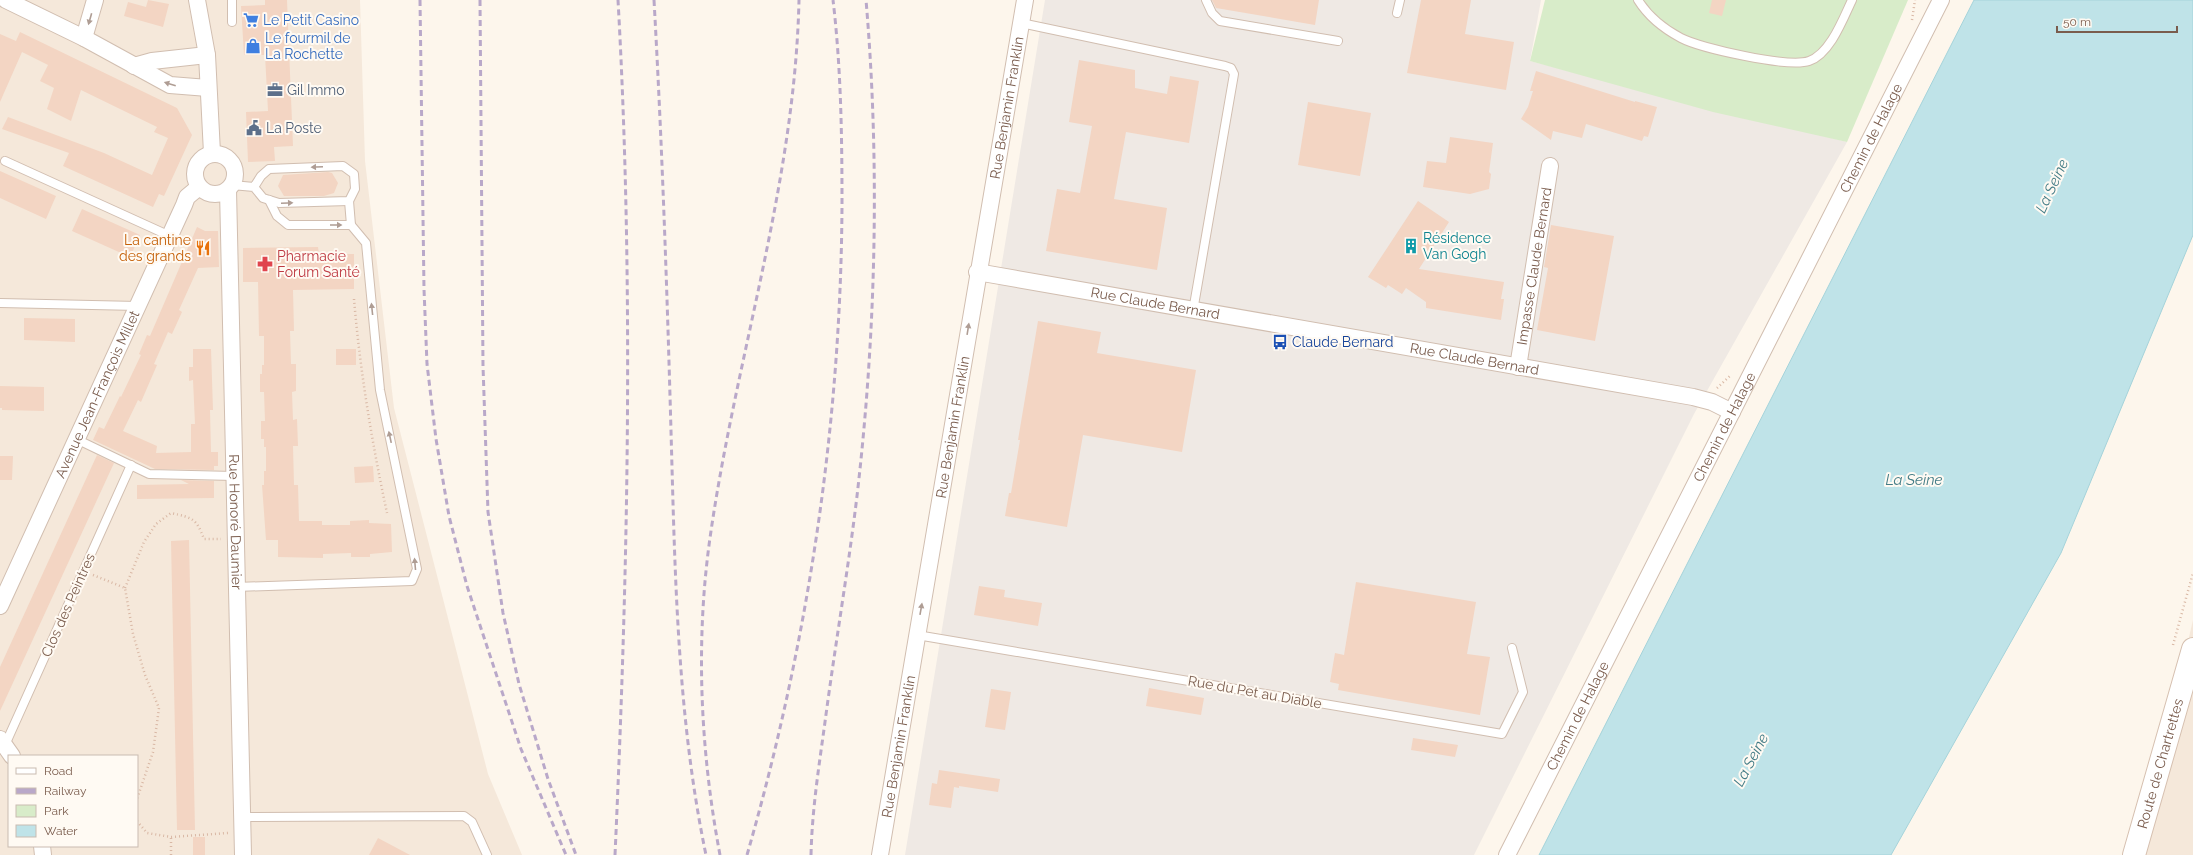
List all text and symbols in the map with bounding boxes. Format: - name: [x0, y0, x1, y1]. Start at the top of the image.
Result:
- scale bar: [2057, 8, 2177, 34]
- supermarket icon: Le Petit Casino: [242, 11, 260, 29]
- place label: Le Petit Casino: [263, 12, 359, 28]
- one-way arrow: [87, 13, 93, 25]
- text: 50 m: [2063, 15, 2091, 29]
- place label: Le fourmil de La Rochette: [265, 30, 351, 62]
- street label: Rue Benjamin Franklin: [987, 35, 1027, 180]
- shop icon: Le fourmil de La Rochette: [244, 37, 262, 55]
- one-way arrow: [163, 81, 175, 87]
- office icon: Gil Immo: [266, 81, 284, 99]
- street label: Chemin de Halage: [1837, 81, 1905, 195]
- place label: Gil Immo: [287, 82, 345, 98]
- public building icon: La Poste: [245, 119, 263, 137]
- place label: La Poste: [266, 120, 322, 136]
- water label: La Seine: [2032, 156, 2072, 216]
- one-way arrow: [310, 164, 323, 170]
- street label: Impasse Claude Bernard: [1514, 186, 1554, 346]
- one-way arrow: [281, 199, 293, 206]
- one-way arrow: [330, 222, 343, 228]
- place label: Résidence Van Gogh: [1423, 230, 1491, 262]
- place label: La cantine des grands: [119, 232, 191, 264]
- building icon: Résidence Van Gogh: [1402, 237, 1420, 255]
- restaurant icon: La cantine des grands: [194, 239, 212, 257]
- place label: Pharmacie Forum Santé: [277, 248, 360, 280]
- pharmacy icon: Pharmacie Forum Santé: [256, 255, 274, 273]
- street label: Rue Claude Bernard: [1090, 284, 1221, 322]
- one-way arrow: [369, 302, 375, 315]
- street label: Avenue Jean-François Millet: [52, 308, 143, 481]
- one-way arrow: [965, 323, 971, 335]
- bus stop icon: Claude Bernard: [1271, 333, 1289, 351]
- place label: Claude Bernard: [1292, 334, 1394, 350]
- street label: Rue Claude Bernard: [1409, 340, 1540, 378]
- street label: Rue Benjamin Franklin: [933, 355, 973, 500]
- street label: Chemin de Halage: [1690, 370, 1759, 484]
- one-way arrow: [387, 431, 393, 443]
- street label: Rue Honoré Daumier: [226, 454, 245, 590]
- water label: La Seine: [1885, 471, 1943, 489]
- street label: Clos des Peintres: [38, 551, 98, 659]
- one-way arrow: [412, 558, 419, 571]
- one-way arrow: [919, 603, 925, 616]
- street label: Chemin de Halage: [1543, 659, 1612, 773]
- street label: Rue du Pet au Diable: [1187, 672, 1323, 712]
- street label: Rue Benjamin Franklin: [878, 674, 918, 819]
- street label: Route de Chartrettes: [2134, 697, 2186, 831]
- water label: La Seine: [1730, 731, 1772, 789]
- legend: [8, 755, 138, 847]
- text: Road: [44, 764, 73, 778]
- text: Railway: [44, 784, 87, 798]
- text: Park: [44, 804, 69, 818]
- text: Water: [44, 824, 78, 838]

